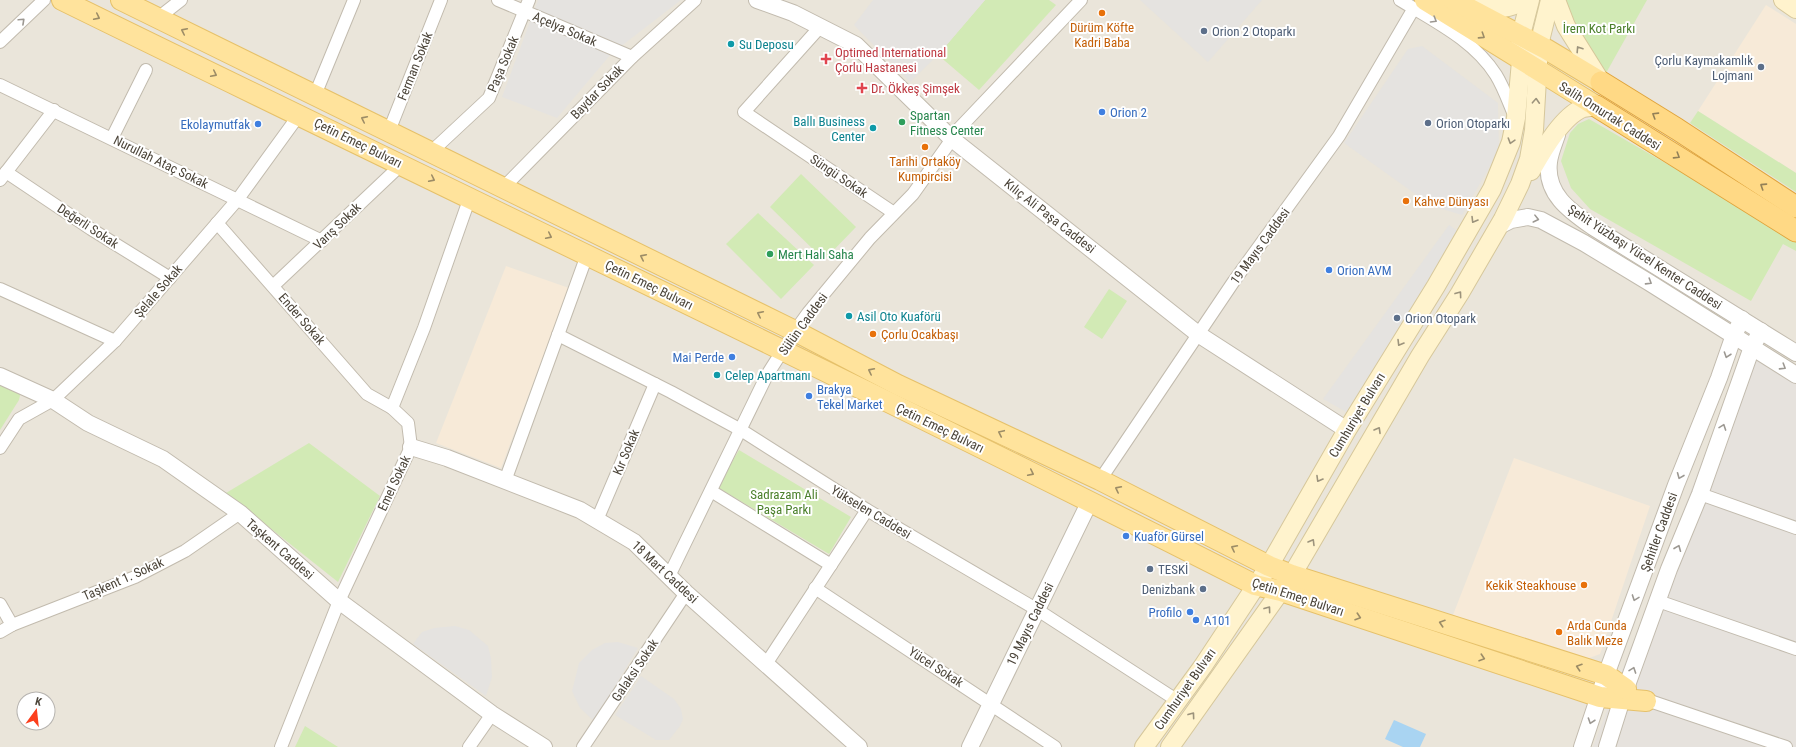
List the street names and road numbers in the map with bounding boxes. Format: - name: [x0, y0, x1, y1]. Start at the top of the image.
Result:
- street label: Açelya Sokak: [531, 9, 600, 49]
- street label: Ferman Sokak: [394, 29, 436, 103]
- street label: Paşa Sokak: [484, 33, 522, 94]
- street label: Baydar Sokak: [567, 62, 627, 122]
- street label: Salih Omurtak Caddesi: [1557, 79, 1664, 153]
- street label: Çetin Emeç Bulvarı: [312, 115, 404, 171]
- street label: Nurullah Ataç Sokak: [111, 133, 211, 192]
- street label: Süngü Sokak: [807, 151, 871, 201]
- street label: Kılıç Ali Paşa Caddesi: [1001, 176, 1099, 256]
- street label: Varış Sokak: [310, 200, 364, 252]
- street label: Değerli Sokak: [54, 201, 122, 251]
- street label: Şehit Yüzbaşı Yücel Kenter Caddesi: [1565, 201, 1725, 313]
- street label: 19 Mayıs Caddesi: [1227, 205, 1293, 287]
- street label: Çetin Emeç Bulvarı: [603, 257, 695, 313]
- street label: Şelale Sokak: [131, 261, 185, 321]
- street label: Ender Sokak: [276, 290, 329, 348]
- street label: Sülün Caddesi: [775, 290, 831, 358]
- street label: Cumhuriyet Bulvarı: [1326, 370, 1388, 460]
- street label: Çetin Emeç Bulvarı: [894, 400, 986, 456]
- street label: Kır Sokak: [610, 427, 642, 477]
- street label: Emel Sokak: [375, 453, 413, 513]
- street label: Yükselen Caddesi: [828, 482, 914, 542]
- street label: Şehitler Caddesi: [1638, 490, 1680, 574]
- street label: Taşkent Caddesi: [243, 516, 317, 582]
- street label: 18 Mart Caddesi: [629, 538, 701, 606]
- street label: Taşkent 1. Sokak: [80, 554, 166, 604]
- street label: Çetin Emeç Bulvarı: [1250, 575, 1346, 619]
- street label: 19 Mayıs Caddesi: [1003, 580, 1057, 668]
- street label: Galaksi Sokak: [609, 636, 661, 704]
- street label: Yücel Sokak: [906, 644, 966, 690]
- street label: Cumhuriyet Bulvarı: [1151, 645, 1219, 733]

